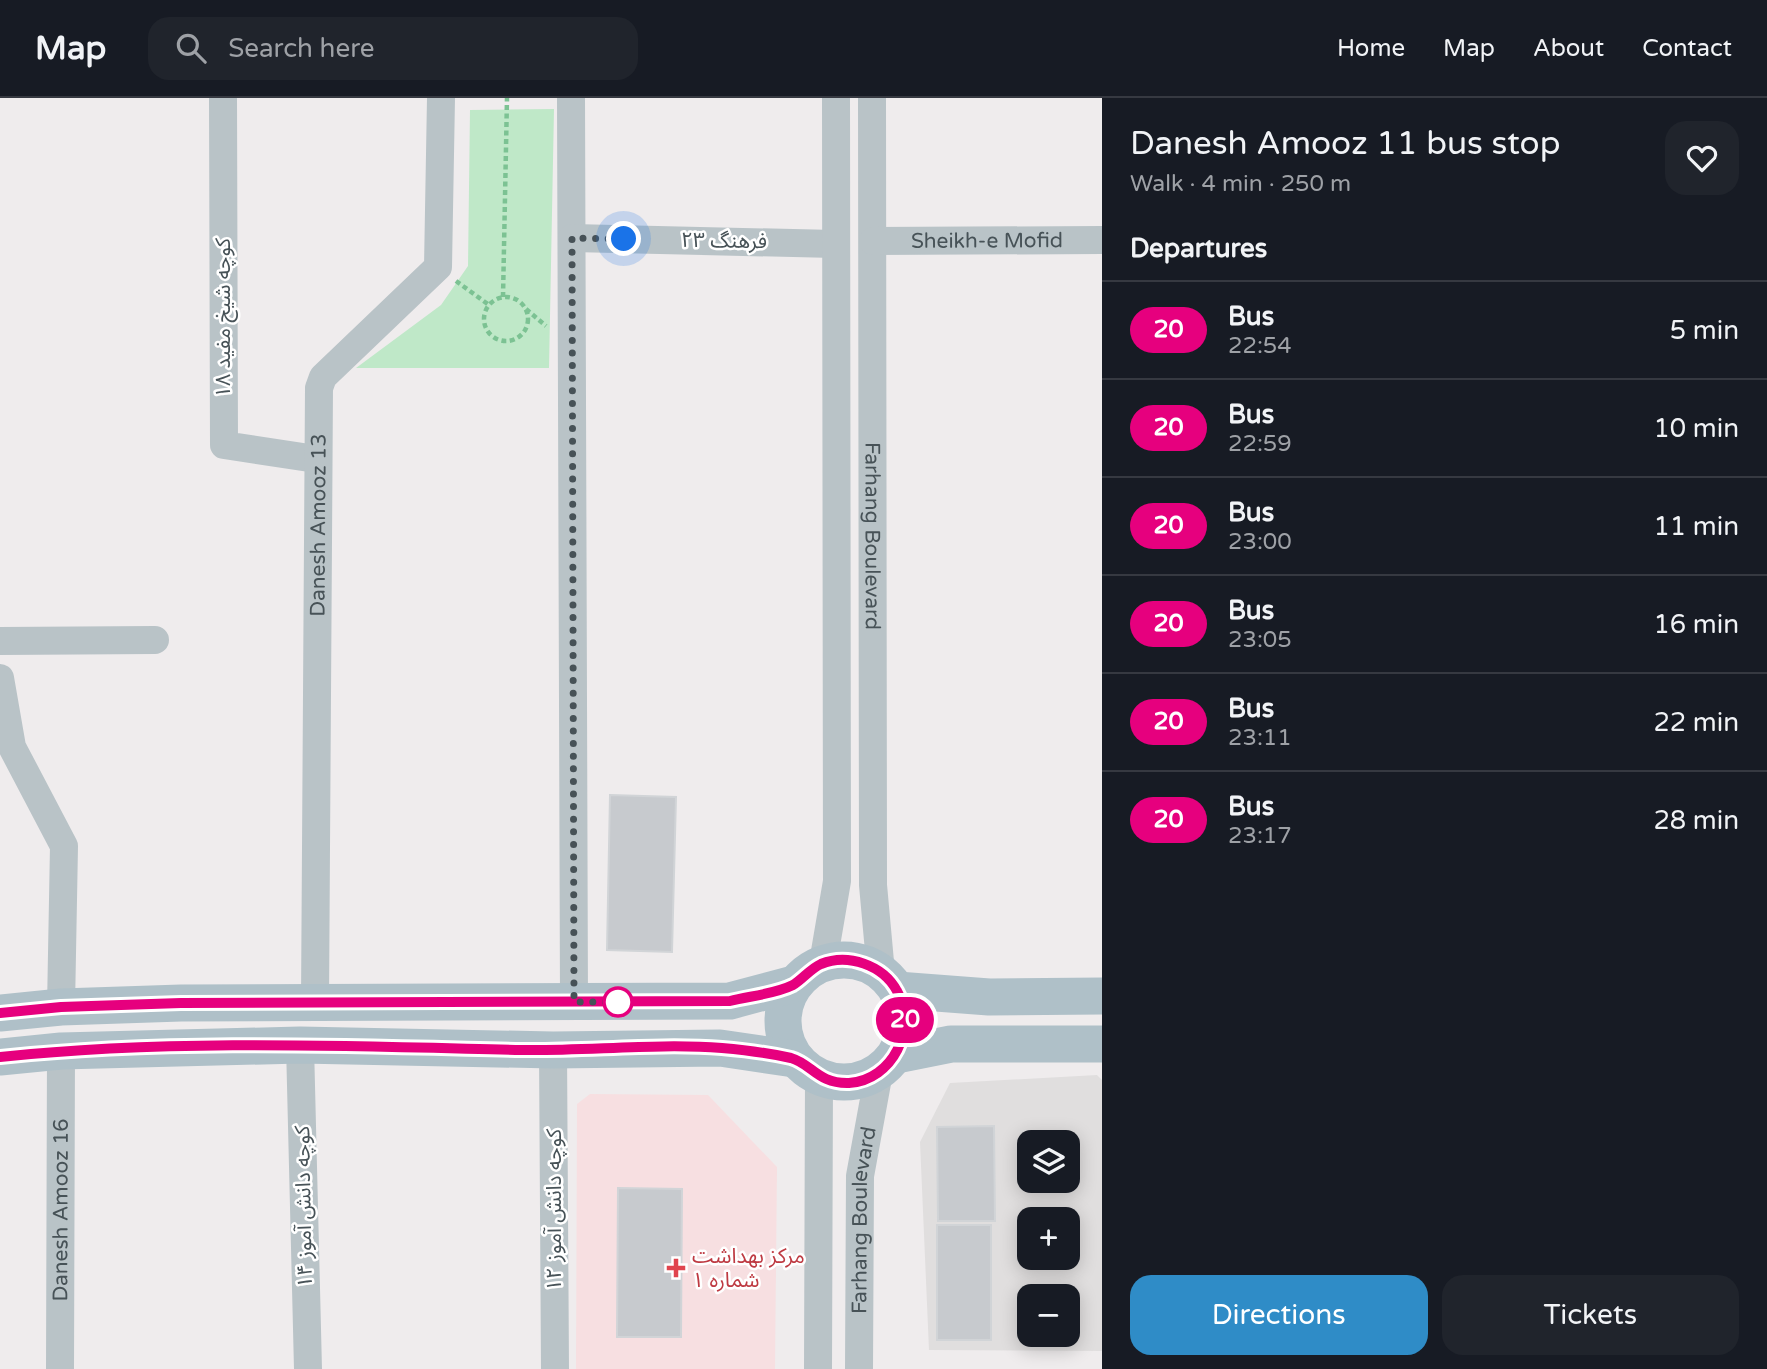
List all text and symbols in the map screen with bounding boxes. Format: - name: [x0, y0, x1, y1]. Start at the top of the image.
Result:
- search box: [148, 17, 638, 80]
- text: Map: [35, 29, 106, 68]
- icon: search: [172, 29, 210, 67]
- text: Search here: [228, 33, 374, 64]
- text: Home: [1337, 34, 1405, 63]
- text: Map: [1443, 34, 1495, 63]
- text: About: [1533, 34, 1604, 63]
- text: Contact: [1642, 34, 1732, 63]
- button: heart: [1665, 121, 1739, 195]
- text: Danesh Amooz 11 bus stop: [1130, 124, 1561, 163]
- text: Walk · 4 min · 250 m: [1130, 170, 1351, 198]
- your location: [606, 221, 641, 256]
- street label: فرهنگ ۲۳: [681, 228, 767, 254]
- street label: Sheikh-e Mofid: [911, 228, 1063, 253]
- text: Departures: [1130, 233, 1267, 264]
- street label: کوچه شیخ مفید ۱۸: [211, 238, 238, 398]
- text: Bus: [1228, 301, 1274, 332]
- text: 20: [1153, 315, 1184, 344]
- text: 5 min: [1670, 315, 1739, 346]
- text: 22:54: [1228, 332, 1292, 360]
- text: Bus: [1228, 399, 1274, 430]
- text: 20: [1153, 413, 1184, 442]
- text: 10 min: [1653, 413, 1739, 444]
- text: 22:59: [1228, 430, 1292, 458]
- street label: Danesh Amooz 13: [305, 433, 331, 617]
- street label: Farhang Boulevard: [860, 442, 885, 630]
- text: Bus: [1228, 497, 1274, 528]
- text: 20: [1153, 511, 1184, 540]
- text: 11 min: [1653, 511, 1739, 542]
- text: 23:00: [1228, 528, 1292, 556]
- text: Bus: [1228, 595, 1274, 626]
- text: 20: [1153, 609, 1184, 638]
- text: 16 min: [1653, 609, 1739, 640]
- text: 23:05: [1228, 626, 1292, 654]
- text: Bus: [1228, 693, 1274, 724]
- text: 20: [1153, 707, 1184, 736]
- text: 22 min: [1653, 707, 1739, 738]
- text: 23:11: [1228, 724, 1292, 752]
- text: Bus: [1228, 791, 1274, 822]
- text: 20: [1153, 805, 1184, 834]
- text: 28 min: [1653, 805, 1739, 836]
- text: 23:17: [1228, 822, 1292, 850]
- unlabelled marker: [603, 987, 633, 1017]
- line badge: 20: [874, 997, 936, 1043]
- text: 20: [890, 1005, 920, 1034]
- street label: Danesh Amooz 16: [48, 1118, 73, 1302]
- street label: کوچه دانش آموز ۱۴: [290, 1125, 318, 1288]
- street label: Farhang Boulevard: [847, 1125, 881, 1314]
- street label: کوچه دانش آموز ۱۲: [542, 1128, 567, 1291]
- map controls: [1017, 1130, 1080, 1347]
- button: layers: [1017, 1130, 1080, 1193]
- button: +: [1017, 1207, 1080, 1270]
- place label: مرکز بهداشت شماره ۱: [692, 1244, 805, 1293]
- marker: مرکز بهداشت شماره ۱: [666, 1258, 686, 1278]
- button: Directions: [1130, 1275, 1428, 1355]
- button: Tickets: [1442, 1275, 1739, 1355]
- button: −: [1017, 1284, 1080, 1347]

